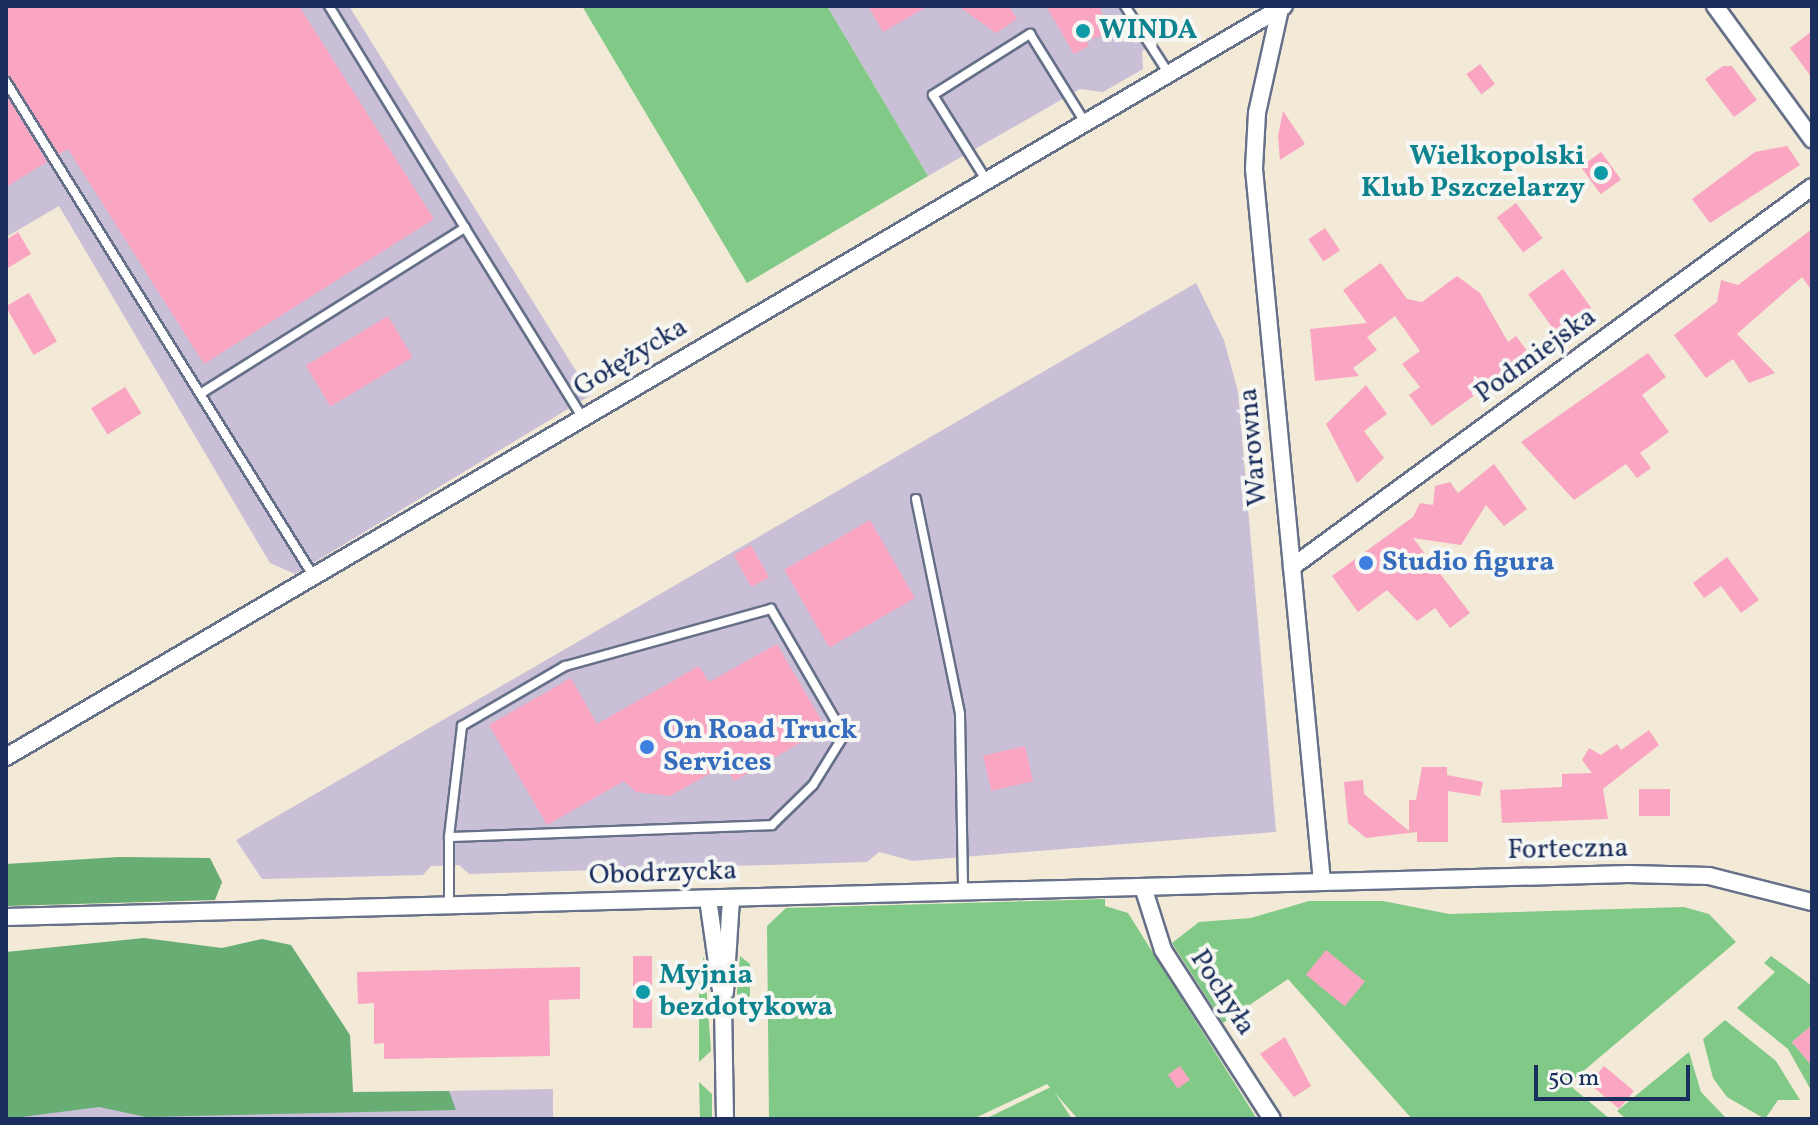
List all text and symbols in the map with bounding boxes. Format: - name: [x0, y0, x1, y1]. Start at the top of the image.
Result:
- place label: WINDA: [1099, 14, 1197, 48]
- marker: WINDA: [1074, 22, 1092, 40]
- place label: Wielkopolski Klub Pszczelarzy: [1361, 140, 1585, 206]
- marker: Wielkopolski Klub Pszczelarzy: [1592, 164, 1610, 182]
- street label: Podmiejska: [1469, 301, 1603, 411]
- street label: Gołężycka: [568, 311, 694, 405]
- street label: Warowna: [1232, 386, 1276, 508]
- place label: Studio figura: [1382, 546, 1554, 580]
- marker: Studio figura: [1357, 554, 1375, 572]
- place label: On Road Truck Services: [663, 714, 858, 780]
- marker: On Road Truck Services: [638, 738, 656, 756]
- street label: Forteczna: [1507, 832, 1629, 868]
- street label: Obodrzycka: [588, 855, 738, 893]
- street label: Pochyła: [1182, 944, 1262, 1042]
- place label: Myjnia bezdotykowa: [659, 959, 833, 1025]
- marker: Myjnia bezdotykowa: [634, 983, 652, 1001]
- scale bar: [1538, 1049, 1694, 1099]
- text: 50 m: [1548, 1062, 1600, 1096]

